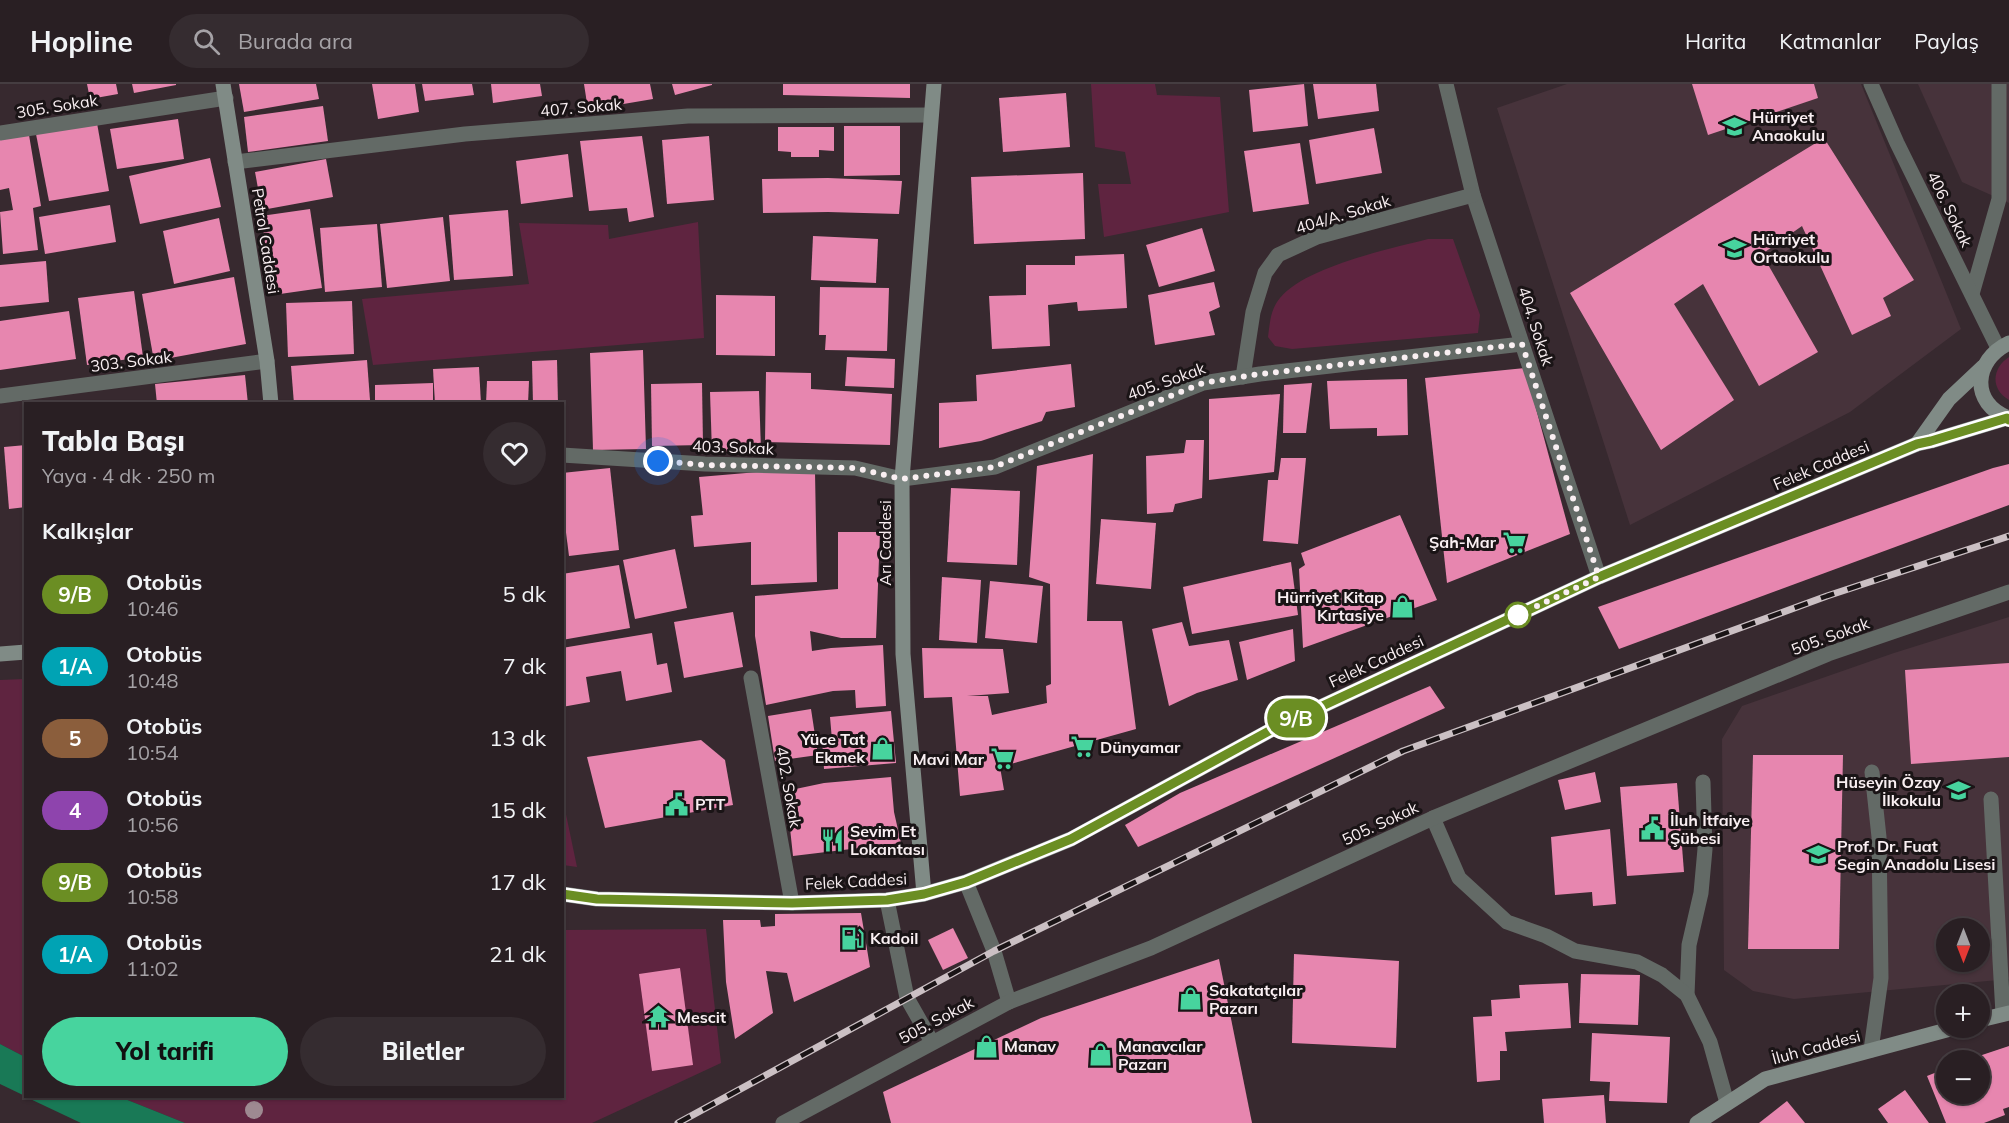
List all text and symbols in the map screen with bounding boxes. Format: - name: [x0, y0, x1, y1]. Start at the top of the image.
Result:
- search box: [169, 14, 589, 68]
- text: Hopline: [30, 24, 133, 59]
- icon: search: [190, 25, 223, 58]
- text: Burada ara: [238, 27, 353, 55]
- text: Harita: [1685, 28, 1746, 54]
- text: Katmanlar: [1779, 28, 1881, 54]
- text: Paylaş: [1914, 28, 1979, 54]
- street label: 305. Sokak: [15, 90, 100, 122]
- street label: 407. Sokak: [539, 93, 623, 121]
- place label: Hürriyet Anaokulu: [1752, 107, 1825, 145]
- school or university icon: Hürriyet Anaokulu: [1721, 113, 1747, 139]
- street label: 406. Sokak: [1923, 168, 1977, 251]
- street label: Petrol Caddesi: [248, 187, 284, 295]
- street label: 404/A. Sokak: [1293, 190, 1394, 238]
- place label: Hürriyet Ortaokulu: [1753, 229, 1830, 267]
- school or university icon: Hürriyet Ortaokulu: [1722, 235, 1748, 261]
- street label: 404. Sokak: [1514, 284, 1558, 369]
- street label: 303. Sokak: [89, 346, 174, 376]
- street label: 405. Sokak: [1124, 357, 1209, 404]
- button: heart: [483, 422, 546, 485]
- text: Tabla Başı: [42, 423, 185, 458]
- street label: 403. Sokak: [692, 436, 775, 458]
- street label: Felek Caddesi: [1770, 436, 1872, 494]
- your location: [643, 446, 673, 476]
- text: Yaya · 4 dk · 250 m: [42, 463, 215, 488]
- street label: Arı Caddesi: [875, 500, 895, 586]
- text: Kalkışlar: [42, 517, 133, 545]
- supermarket icon: Şah-Mar: [1501, 529, 1527, 555]
- place label: Şah-Mar: [1429, 532, 1497, 552]
- text: Otobüs: [126, 568, 202, 596]
- text: 5 dk: [503, 580, 546, 608]
- text: 9/B: [58, 581, 92, 607]
- place label: Hürriyet Kitap Kırtasiye: [1277, 587, 1384, 625]
- shop icon: Hürriyet Kitap Kırtasiye: [1389, 593, 1415, 619]
- text: 10:46: [126, 596, 179, 621]
- unlabelled marker: [1505, 602, 1531, 628]
- street label: 505. Sokak: [1788, 612, 1873, 659]
- street label: Felek Caddesi: [1325, 630, 1427, 692]
- text: Otobüs: [126, 640, 202, 668]
- text: 7 dk: [503, 652, 546, 680]
- text: 1/A: [58, 653, 92, 679]
- text: 10:48: [126, 668, 179, 693]
- line badge: 9/B: [1262, 698, 1330, 738]
- text: 9/B: [1279, 705, 1313, 731]
- text: Otobüs: [126, 712, 202, 740]
- text: 13 dk: [489, 724, 546, 752]
- text: 5: [69, 725, 81, 751]
- place label: Yüce Tat Ekmek: [800, 729, 866, 767]
- supermarket icon: Dünyamar: [1069, 734, 1095, 760]
- shop icon: Yüce Tat Ekmek: [870, 735, 896, 761]
- place label: Dünyamar: [1100, 737, 1181, 757]
- text: 10:54: [126, 740, 179, 765]
- street label: 402. Sokak: [772, 745, 806, 830]
- supermarket icon: Mavi Mar: [989, 746, 1015, 772]
- place label: Mavi Mar: [913, 749, 985, 769]
- place label: Hüseyin Özay İlkokulu: [1836, 772, 1941, 810]
- school or university icon: Hüseyin Özay İlkokulu: [1946, 778, 1972, 804]
- text: Otobüs: [126, 784, 202, 812]
- public building icon: PTT: [664, 791, 690, 817]
- place label: PTT: [695, 794, 725, 814]
- text: 15 dk: [489, 796, 546, 824]
- street label: 505. Sokak: [1339, 796, 1422, 849]
- text: 4: [69, 797, 81, 823]
- place label: İluh İtfaiye Şübesi: [1670, 810, 1750, 848]
- text: 10:56: [126, 812, 179, 837]
- public building icon: İluh İtfaiye Şübesi: [1639, 816, 1665, 842]
- place label: Sevim Et Lokantası: [850, 821, 925, 859]
- restaurant icon: Sevim Et Lokantası: [819, 827, 845, 853]
- place label: Prof. Dr. Fuat Segin Anadolu Lisesi: [1837, 836, 1995, 874]
- school or university icon: Prof. Dr. Fuat Segin Anadolu Lisesi: [1806, 842, 1832, 868]
- text: Otobüs: [126, 856, 202, 884]
- text: 17 dk: [489, 868, 546, 896]
- street label: Felek Caddesi: [804, 868, 908, 894]
- text: 9/B: [58, 869, 92, 895]
- text: 10:58: [126, 884, 179, 909]
- north arrow: [1936, 918, 1990, 972]
- map controls: [1936, 918, 1990, 1104]
- fuel station icon: Kadoil: [839, 925, 865, 951]
- text: Otobüs: [126, 928, 202, 956]
- place label: Kadoil: [870, 928, 918, 948]
- text: 21 dk: [489, 940, 546, 968]
- text: 1/A: [58, 941, 92, 967]
- text: 11:02: [126, 956, 179, 981]
- place label: Sakatatçılar Pazarı: [1209, 980, 1303, 1018]
- button: +: [1936, 984, 1990, 1038]
- shop icon: Sakatatçılar Pazarı: [1178, 986, 1204, 1012]
- street label: 505. Sokak: [895, 992, 977, 1048]
- temple icon: Mescit: [646, 1004, 672, 1030]
- place label: Mescit: [677, 1007, 726, 1027]
- button: Yol tarifi: [42, 1017, 288, 1086]
- button: Biletler: [300, 1017, 546, 1086]
- street label: İluh Caddesi: [1770, 1026, 1862, 1068]
- shop icon: Manav: [973, 1033, 999, 1059]
- place label: Manav: [1004, 1036, 1056, 1056]
- place label: Manavcılar Pazarı: [1118, 1036, 1203, 1074]
- shop icon: Manavcılar Pazarı: [1087, 1042, 1113, 1068]
- button: −: [1936, 1050, 1990, 1104]

